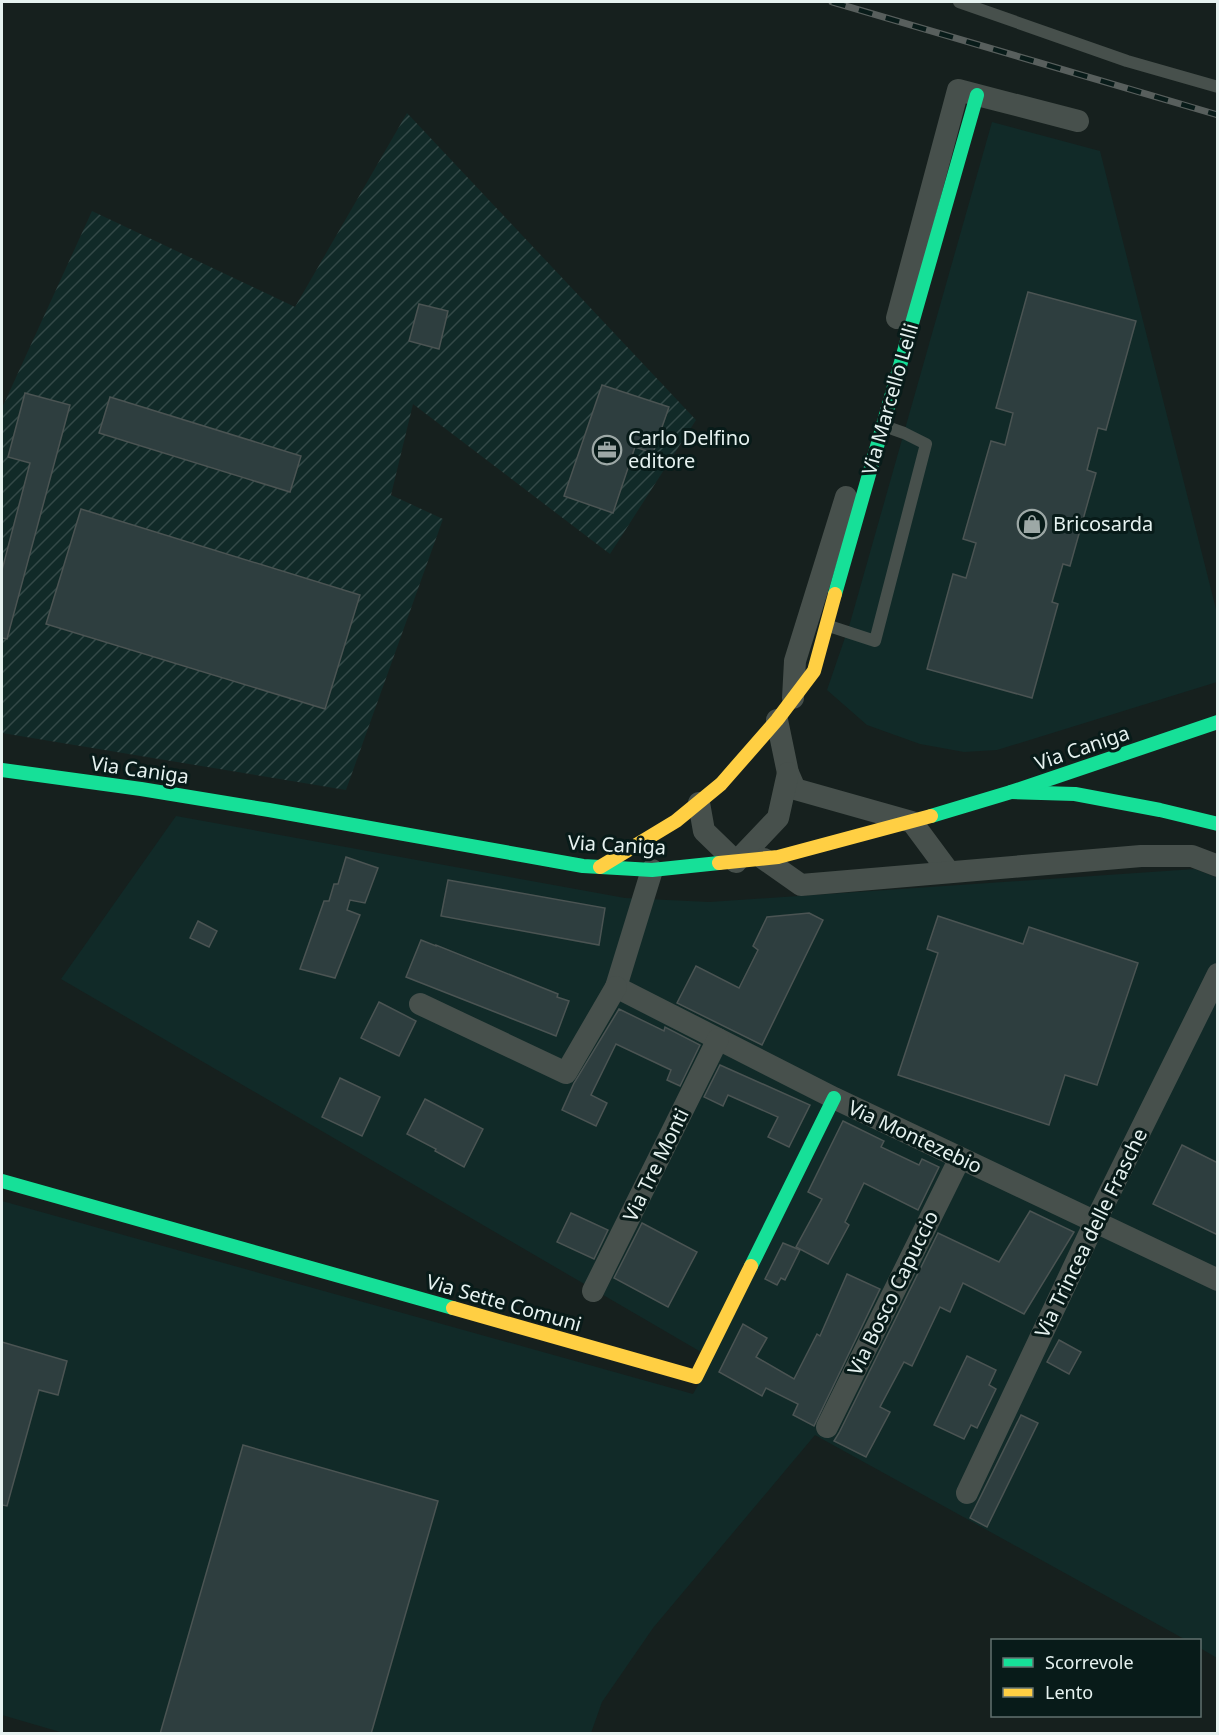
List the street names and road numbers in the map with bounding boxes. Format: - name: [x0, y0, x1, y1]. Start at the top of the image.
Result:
- street label: Via Marcello Lelli: [855, 320, 924, 478]
- street label: Via Caniga: [1031, 719, 1133, 776]
- street label: Via Caniga: [89, 749, 191, 790]
- street label: Via Caniga: [567, 828, 667, 861]
- street label: Via Montezebio: [844, 1094, 987, 1179]
- street label: Via Tre Monti: [616, 1104, 695, 1226]
- street label: Via Trincea delle Frasche: [1028, 1124, 1153, 1342]
- street label: Via Bosco Capuccio: [841, 1206, 944, 1380]
- street label: Via Sette Comuni: [423, 1267, 585, 1338]

